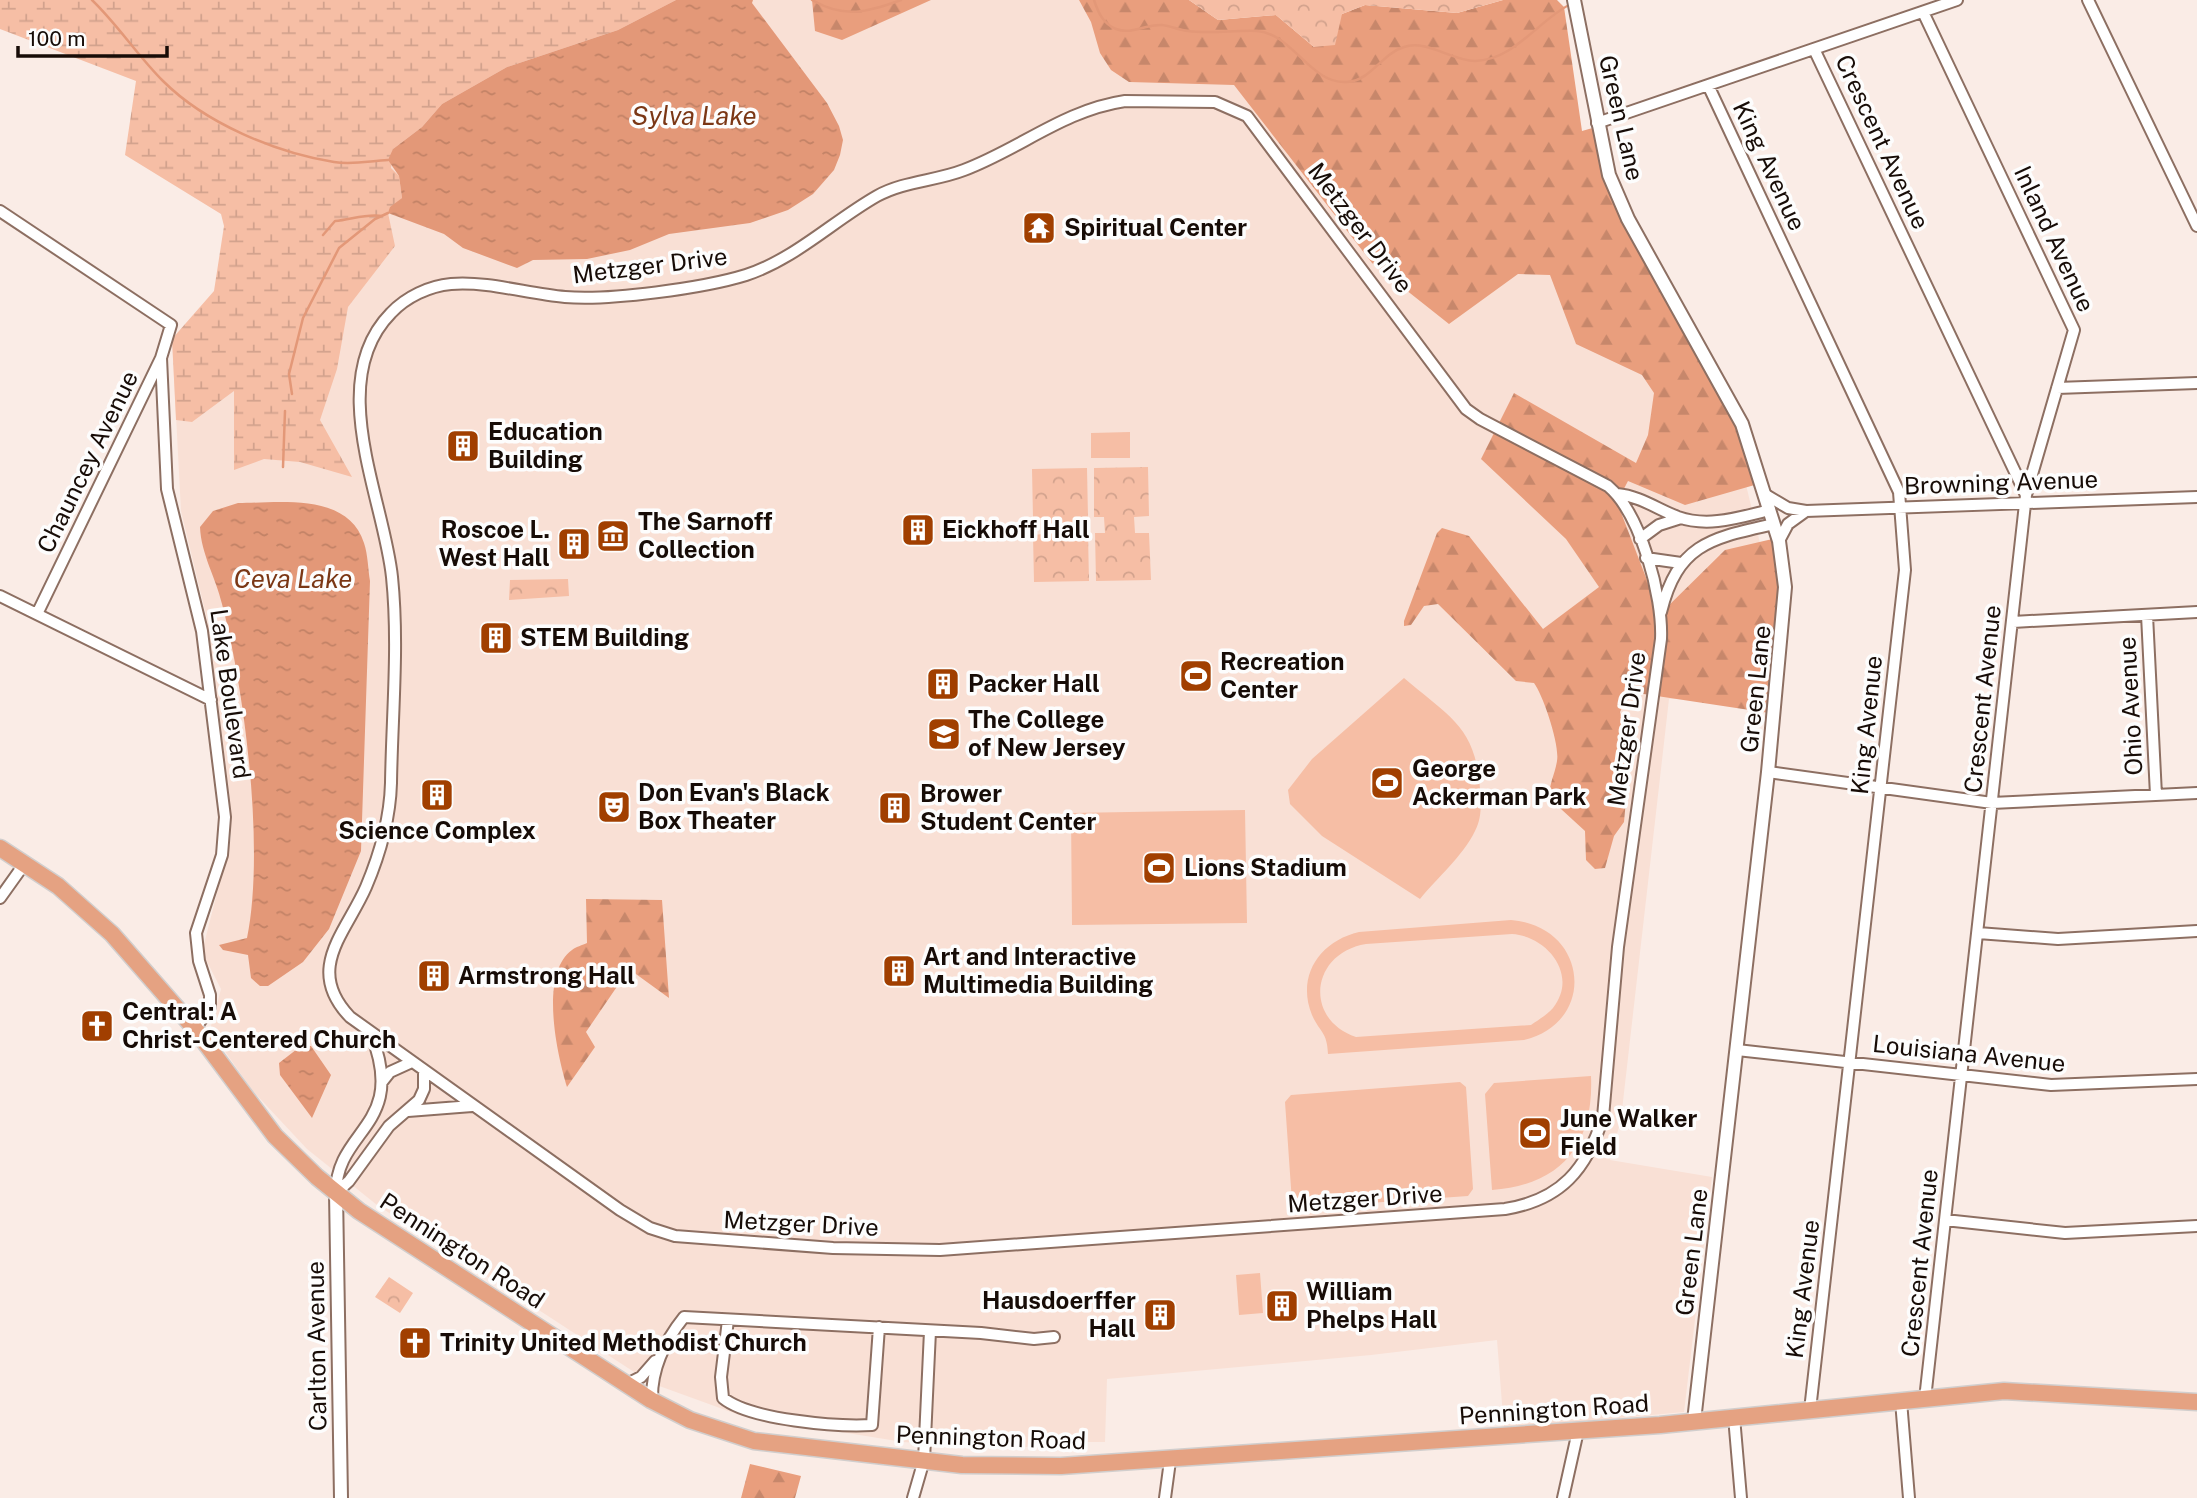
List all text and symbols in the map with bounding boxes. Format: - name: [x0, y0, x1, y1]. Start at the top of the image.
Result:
- scale bar: [18, 14, 166, 58]
- text: 100 m: [28, 26, 85, 51]
- street label: Crescent Avenue: [1830, 50, 1936, 233]
- street label: Green Lane: [1594, 52, 1650, 183]
- street label: King Avenue: [1728, 96, 1812, 235]
- water label: Sylva Lake: [631, 100, 757, 131]
- street label: Metzger Drive: [1303, 157, 1419, 298]
- street label: Inland Avenue: [2009, 161, 2101, 316]
- temple icon: Spiritual Center: [1020, 209, 1058, 247]
- place label: Spiritual Center: [1064, 213, 1247, 241]
- street label: Metzger Drive: [571, 242, 729, 288]
- street label: Chauncey Avenue: [31, 366, 143, 557]
- place label: Education Building: [488, 417, 603, 473]
- building icon: Education Building: [444, 427, 482, 465]
- street label: Browning Avenue: [1903, 465, 2099, 499]
- place label: The Sarnoff Collection: [638, 507, 773, 563]
- building icon: Eickhoff Hall: [899, 511, 937, 549]
- place label: Roscoe L. West Hall: [439, 515, 550, 571]
- place label: Eickhoff Hall: [942, 515, 1090, 543]
- museum icon: The Sarnoff Collection: [594, 517, 632, 555]
- building icon: Roscoe L. West Hall: [555, 525, 593, 563]
- water label: Ceva Lake: [233, 563, 353, 594]
- street label: Crescent Avenue: [1958, 604, 2006, 794]
- street label: Lake Boulevard: [205, 607, 257, 781]
- building icon: STEM Building: [477, 619, 515, 657]
- place label: STEM Building: [520, 623, 689, 651]
- street label: Green Lane: [1734, 624, 1776, 754]
- street label: Ohio Avenue: [2112, 636, 2148, 776]
- place label: Recreation Center: [1220, 647, 1344, 703]
- street label: Metzger Drive: [1601, 650, 1651, 808]
- street label: King Avenue: [1845, 654, 1887, 796]
- sports icon: Recreation Center: [1177, 657, 1215, 695]
- building icon: Packer Hall: [924, 665, 962, 703]
- place label: Packer Hall: [968, 669, 1100, 697]
- place label: The College of New Jersey: [968, 705, 1126, 761]
- school or university icon: The College of New Jersey: [925, 715, 963, 753]
- place label: George Ackerman Park: [1412, 754, 1587, 810]
- sports icon: George Ackerman Park: [1368, 764, 1406, 802]
- building icon: Science Complex: [418, 776, 456, 814]
- place label: Don Evan's Black Box Theater: [638, 778, 830, 834]
- place label: Brower Student Center: [920, 779, 1096, 835]
- theatre icon: Don Evan's Black Box Theater: [595, 788, 633, 826]
- building icon: Brower Student Center: [876, 789, 914, 827]
- place label: Science Complex: [338, 816, 536, 844]
- sports icon: Lions Stadium: [1140, 849, 1178, 887]
- place label: Lions Stadium: [1184, 853, 1347, 881]
- place label: Art and Interactive Multimedia Building: [923, 942, 1153, 998]
- building icon: Art and Interactive Multimedia Building: [880, 952, 918, 990]
- building icon: Armstrong Hall: [415, 957, 453, 995]
- place label: Armstrong Hall: [458, 961, 635, 989]
- place label: Central: A Christ-Centered Church: [122, 997, 396, 1053]
- church icon: Central: A Christ-Centered Church: [78, 1007, 116, 1045]
- street label: Louisiana Avenue: [1871, 1029, 2067, 1077]
- place label: June Walker Field: [1560, 1104, 1697, 1160]
- sports icon: June Walker Field: [1516, 1114, 1554, 1152]
- street label: Crescent Avenue: [1895, 1168, 1943, 1358]
- street label: Metzger Drive: [1286, 1179, 1444, 1217]
- street label: Pennington Road: [375, 1187, 550, 1314]
- street label: Green Lane: [1669, 1187, 1713, 1317]
- street label: Metzger Drive: [723, 1205, 879, 1241]
- street label: King Avenue: [1780, 1218, 1824, 1360]
- street label: Carlton Avenue: [301, 1261, 331, 1431]
- place label: William Phelps Hall: [1306, 1277, 1437, 1333]
- place label: Hausdoerffer Hall: [982, 1286, 1136, 1342]
- building icon: William Phelps Hall: [1263, 1287, 1301, 1325]
- building icon: Hausdoerffer Hall: [1141, 1296, 1179, 1334]
- church icon: Trinity United Methodist Church: [396, 1324, 434, 1362]
- place label: Trinity United Methodist Church: [440, 1328, 807, 1356]
- street label: Pennington Road: [1458, 1388, 1650, 1430]
- street label: Pennington Road: [895, 1420, 1087, 1454]

